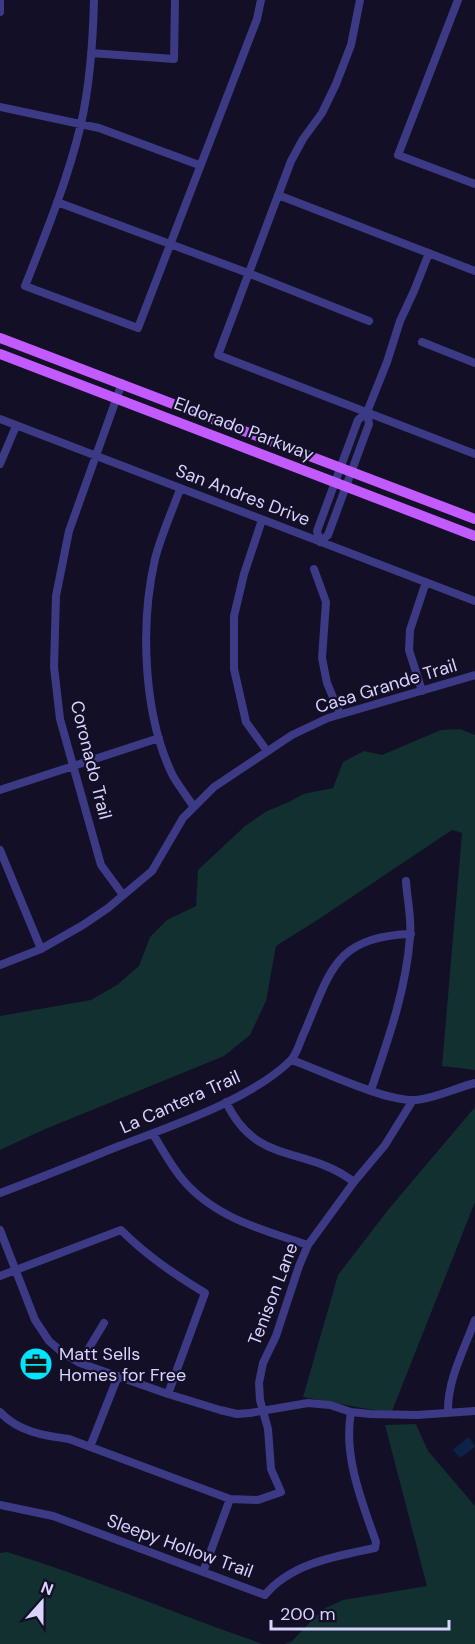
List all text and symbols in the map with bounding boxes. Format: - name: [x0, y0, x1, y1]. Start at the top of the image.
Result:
- street label: Eldorado Parkway: [171, 391, 317, 467]
- street label: San Andres Drive: [172, 458, 314, 532]
- street label: Casa Grande Trail: [312, 653, 460, 719]
- street label: Coronado Trail: [65, 698, 117, 822]
- street label: La Cantera Trail: [116, 1065, 244, 1139]
- street label: Tenison Lane: [242, 1239, 304, 1349]
- place label: Matt Sells Homes for Free: [59, 1342, 186, 1387]
- office icon: Matt Sells Homes for Free: [18, 1346, 54, 1382]
- street label: Sleepy Hollow Trail: [104, 1508, 256, 1584]
- north arrow: [12, 1572, 72, 1632]
- text: N: [38, 1577, 56, 1600]
- scale bar: [271, 1593, 450, 1631]
- text: 200 m: [280, 1602, 336, 1626]

